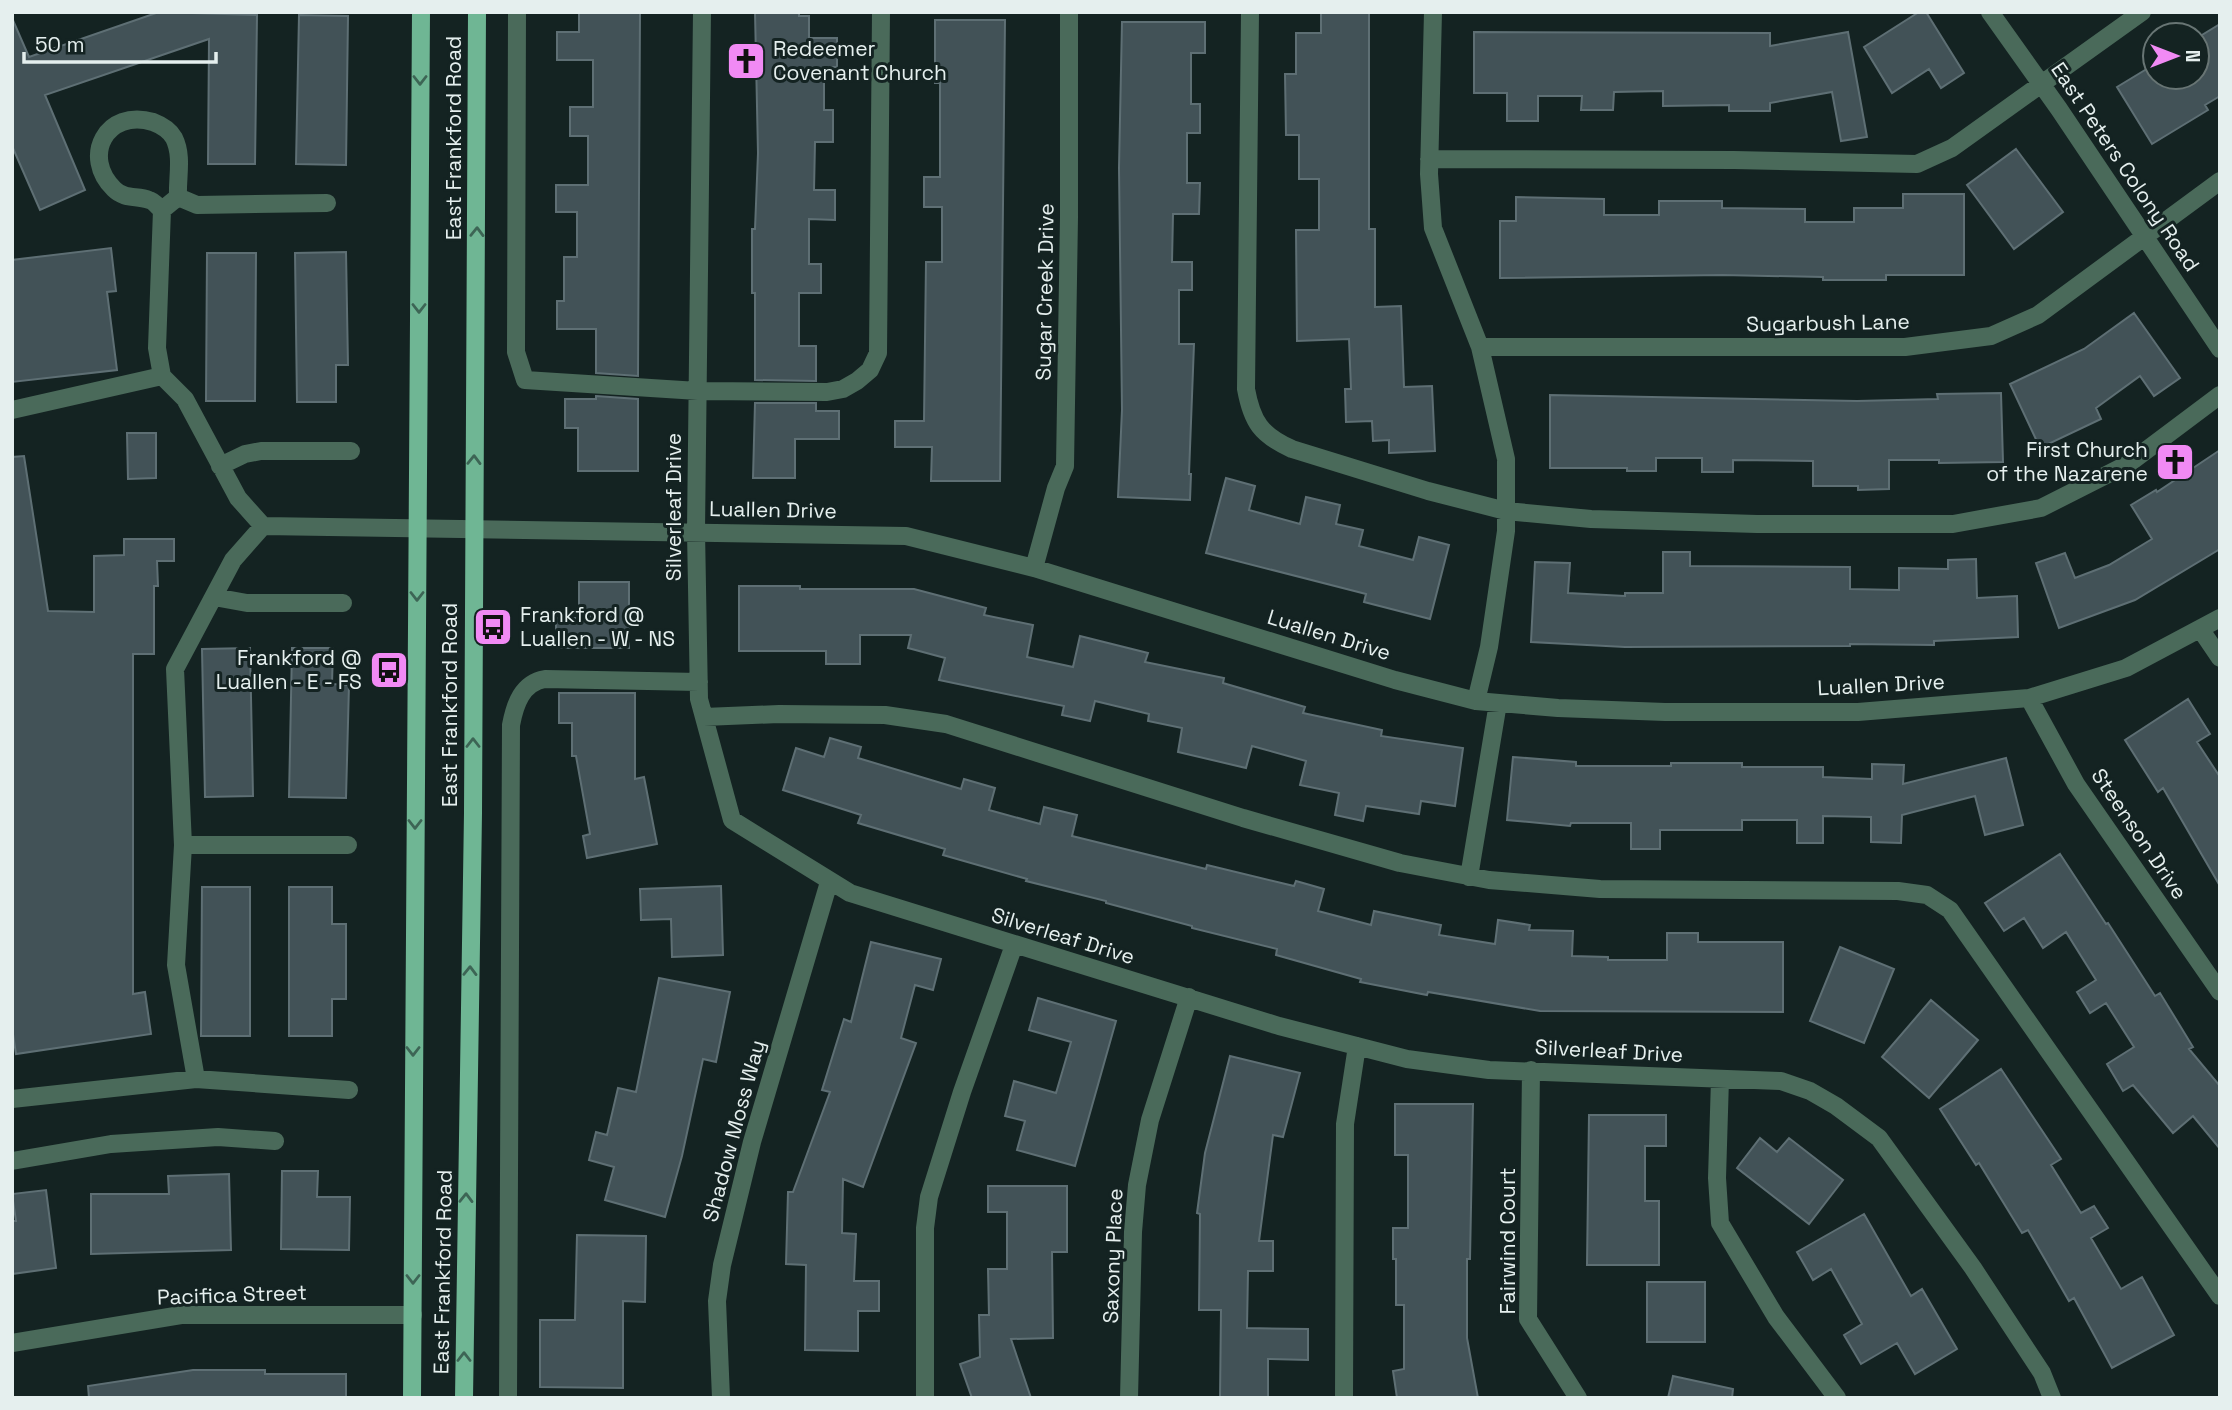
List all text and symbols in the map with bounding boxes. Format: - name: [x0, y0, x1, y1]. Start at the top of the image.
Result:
- scale bar: [24, 21, 217, 65]
- north arrow: [2141, 21, 2211, 91]
- text: 50 m: [35, 31, 85, 58]
- place label: Redeemer Covenant Church: [773, 35, 947, 86]
- street label: East Frankford Road: [440, 36, 467, 240]
- church icon: Redeemer Covenant Church: [725, 40, 767, 82]
- text: N: [2180, 50, 2205, 62]
- street label: East Peters Colony Road: [2045, 57, 2206, 277]
- one-way arrow: [413, 75, 428, 86]
- street label: Sugar Creek Drive: [1029, 203, 1060, 381]
- one-way arrow: [469, 226, 484, 237]
- one-way arrow: [411, 303, 427, 314]
- street label: Sugarbush Lane: [1746, 308, 1910, 337]
- street label: Silverleaf Drive: [660, 433, 687, 581]
- place label: First Church of the Nazarene: [1986, 436, 2148, 487]
- church icon: First Church of the Nazarene: [2154, 441, 2196, 483]
- one-way arrow: [466, 454, 482, 464]
- street label: Luallen Drive: [709, 495, 837, 524]
- one-way arrow: [409, 591, 425, 602]
- place label: Frankford @ Luallen - W - NS: [520, 601, 675, 652]
- street label: East Frankford Road: [436, 603, 463, 807]
- street label: Luallen Drive: [1264, 603, 1394, 666]
- bus stop icon: Frankford @ Luallen - W - NS: [472, 606, 514, 648]
- place label: Frankford @ Luallen - E - FS: [216, 644, 362, 695]
- bus stop icon: Frankford @ Luallen - E - FS: [368, 649, 410, 691]
- street label: Luallen Drive: [1817, 668, 1945, 701]
- one-way arrow: [465, 737, 481, 748]
- street label: Steenson Drive: [2086, 763, 2193, 904]
- one-way arrow: [407, 819, 423, 829]
- street label: Silverleaf Drive: [988, 901, 1138, 970]
- one-way arrow: [462, 965, 478, 975]
- street label: Silverleaf Drive: [1534, 1033, 1684, 1068]
- street label: Shadow Moss Way: [696, 1037, 771, 1225]
- one-way arrow: [405, 1046, 421, 1057]
- street label: Fairwind Court: [1494, 1168, 1521, 1314]
- street label: East Frankford Road: [427, 1169, 458, 1375]
- street label: Saxony Place: [1097, 1188, 1128, 1324]
- one-way arrow: [458, 1192, 474, 1203]
- one-way arrow: [405, 1274, 421, 1284]
- street label: Pacifica Street: [157, 1278, 307, 1311]
- one-way arrow: [456, 1351, 472, 1361]

